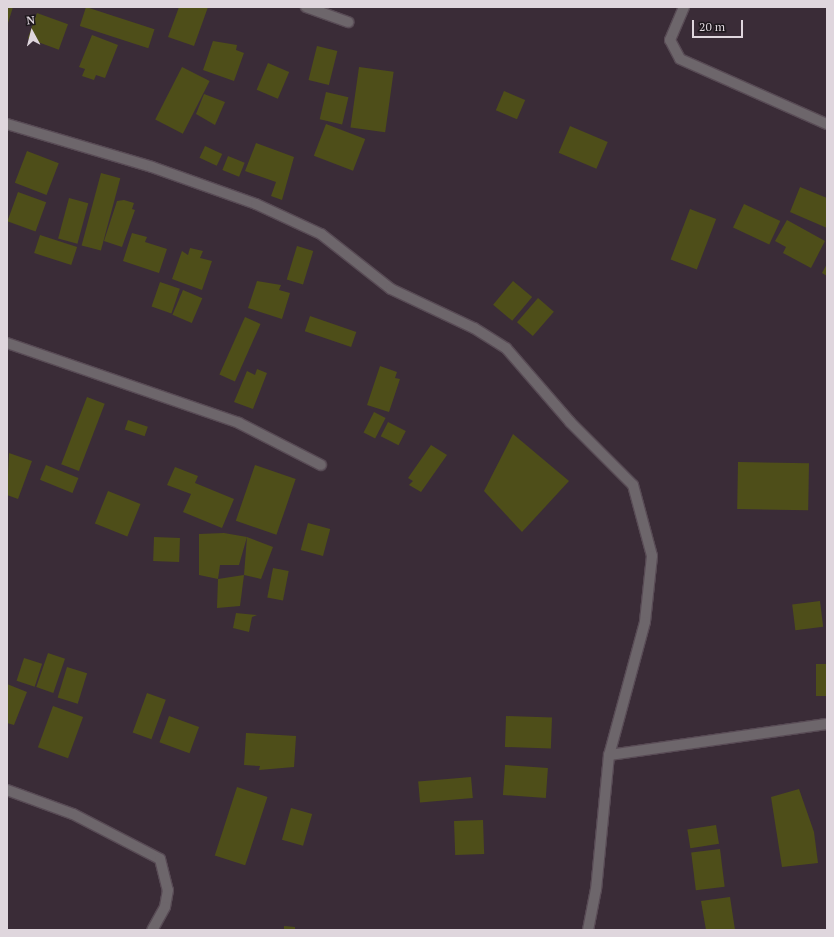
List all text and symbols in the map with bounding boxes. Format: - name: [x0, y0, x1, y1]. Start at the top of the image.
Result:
- north arrow: [12, 12, 52, 52]
- scale bar: [694, 12, 745, 38]
- text: N: [26, 13, 36, 28]
- text: 20 m: [699, 19, 725, 34]

